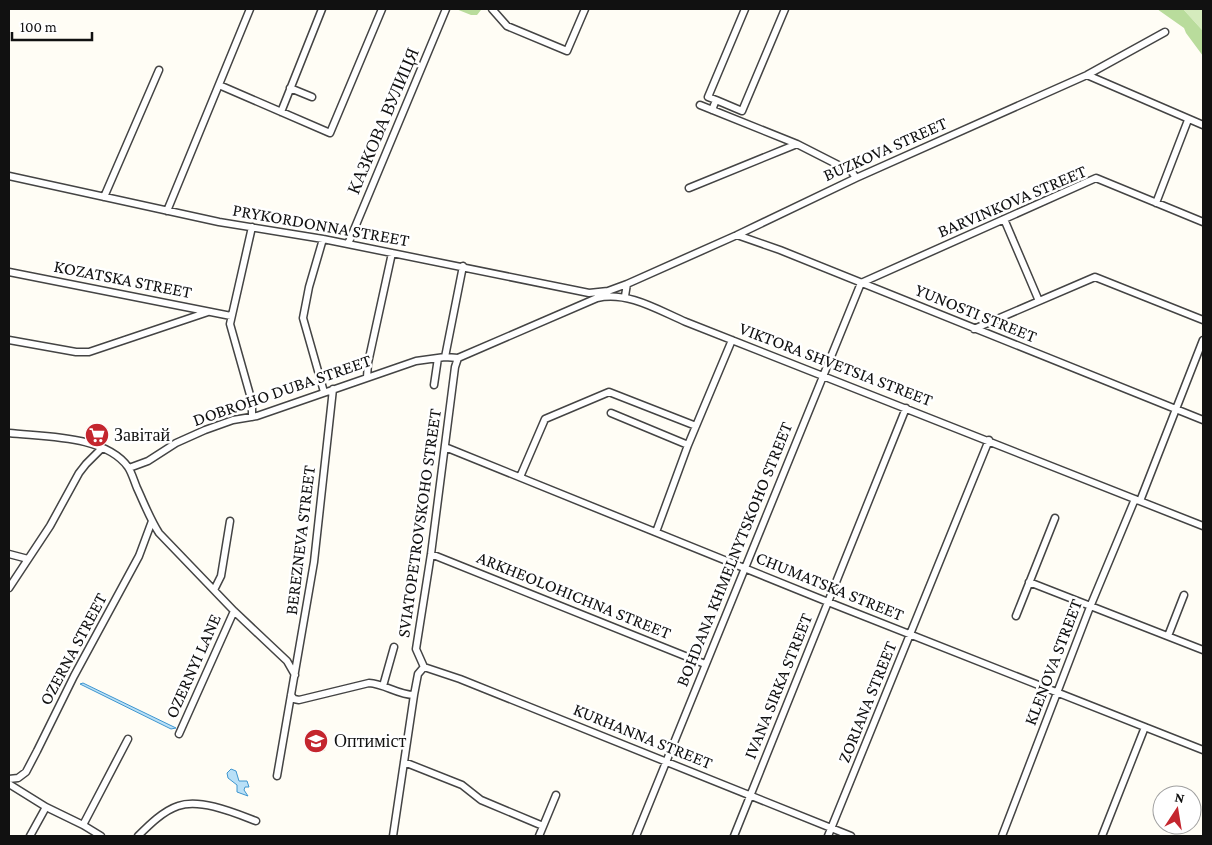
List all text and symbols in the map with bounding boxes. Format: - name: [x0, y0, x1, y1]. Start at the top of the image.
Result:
- scale bar: [12, 10, 92, 42]
- text: 100 m: [20, 19, 57, 35]
- street label: КАЗКОВА ВУЛИЦЯ: [343, 45, 423, 197]
- street label: BUZKOVA STREET: [820, 113, 950, 185]
- street label: BARVINKOVA STREET: [935, 161, 1090, 241]
- street label: PRYKORDONNA STREET: [231, 200, 411, 250]
- street label: KOZATSKA STREET: [52, 256, 194, 302]
- street label: YUNOSTI STREET: [912, 279, 1040, 347]
- street label: VIKTORA SHVETSIA STREET: [736, 318, 936, 410]
- street label: DOBROHO DUBA STREET: [190, 350, 374, 430]
- street label: SVIATOPETROVSKOHO STREET: [393, 407, 445, 639]
- street label: BOHDANA KHMELNYTSKOHO STREET: [672, 419, 796, 689]
- supermarket icon: Завітай: [84, 422, 110, 448]
- place label: Завітай: [114, 425, 171, 445]
- street label: BEREZNEVA STREET: [281, 464, 319, 616]
- street label: ARKHEOLOHICHNA STREET: [474, 547, 674, 643]
- street label: CHUMATSKA STREET: [753, 547, 907, 625]
- street label: OZERNA STREET: [35, 589, 111, 708]
- street label: KLENOVA STREET: [1020, 596, 1086, 728]
- street label: IVANA SIRKA STREET: [740, 610, 816, 762]
- street label: OZERNYI LANE: [161, 611, 225, 721]
- street label: ZORIANA STREET: [833, 638, 901, 766]
- street label: KURHANNA STREET: [570, 699, 716, 773]
- school or university icon: Оптиміст: [303, 728, 329, 754]
- place label: Оптиміст: [334, 731, 407, 751]
- north arrow: [1152, 785, 1202, 835]
- text: N: [1173, 788, 1186, 806]

